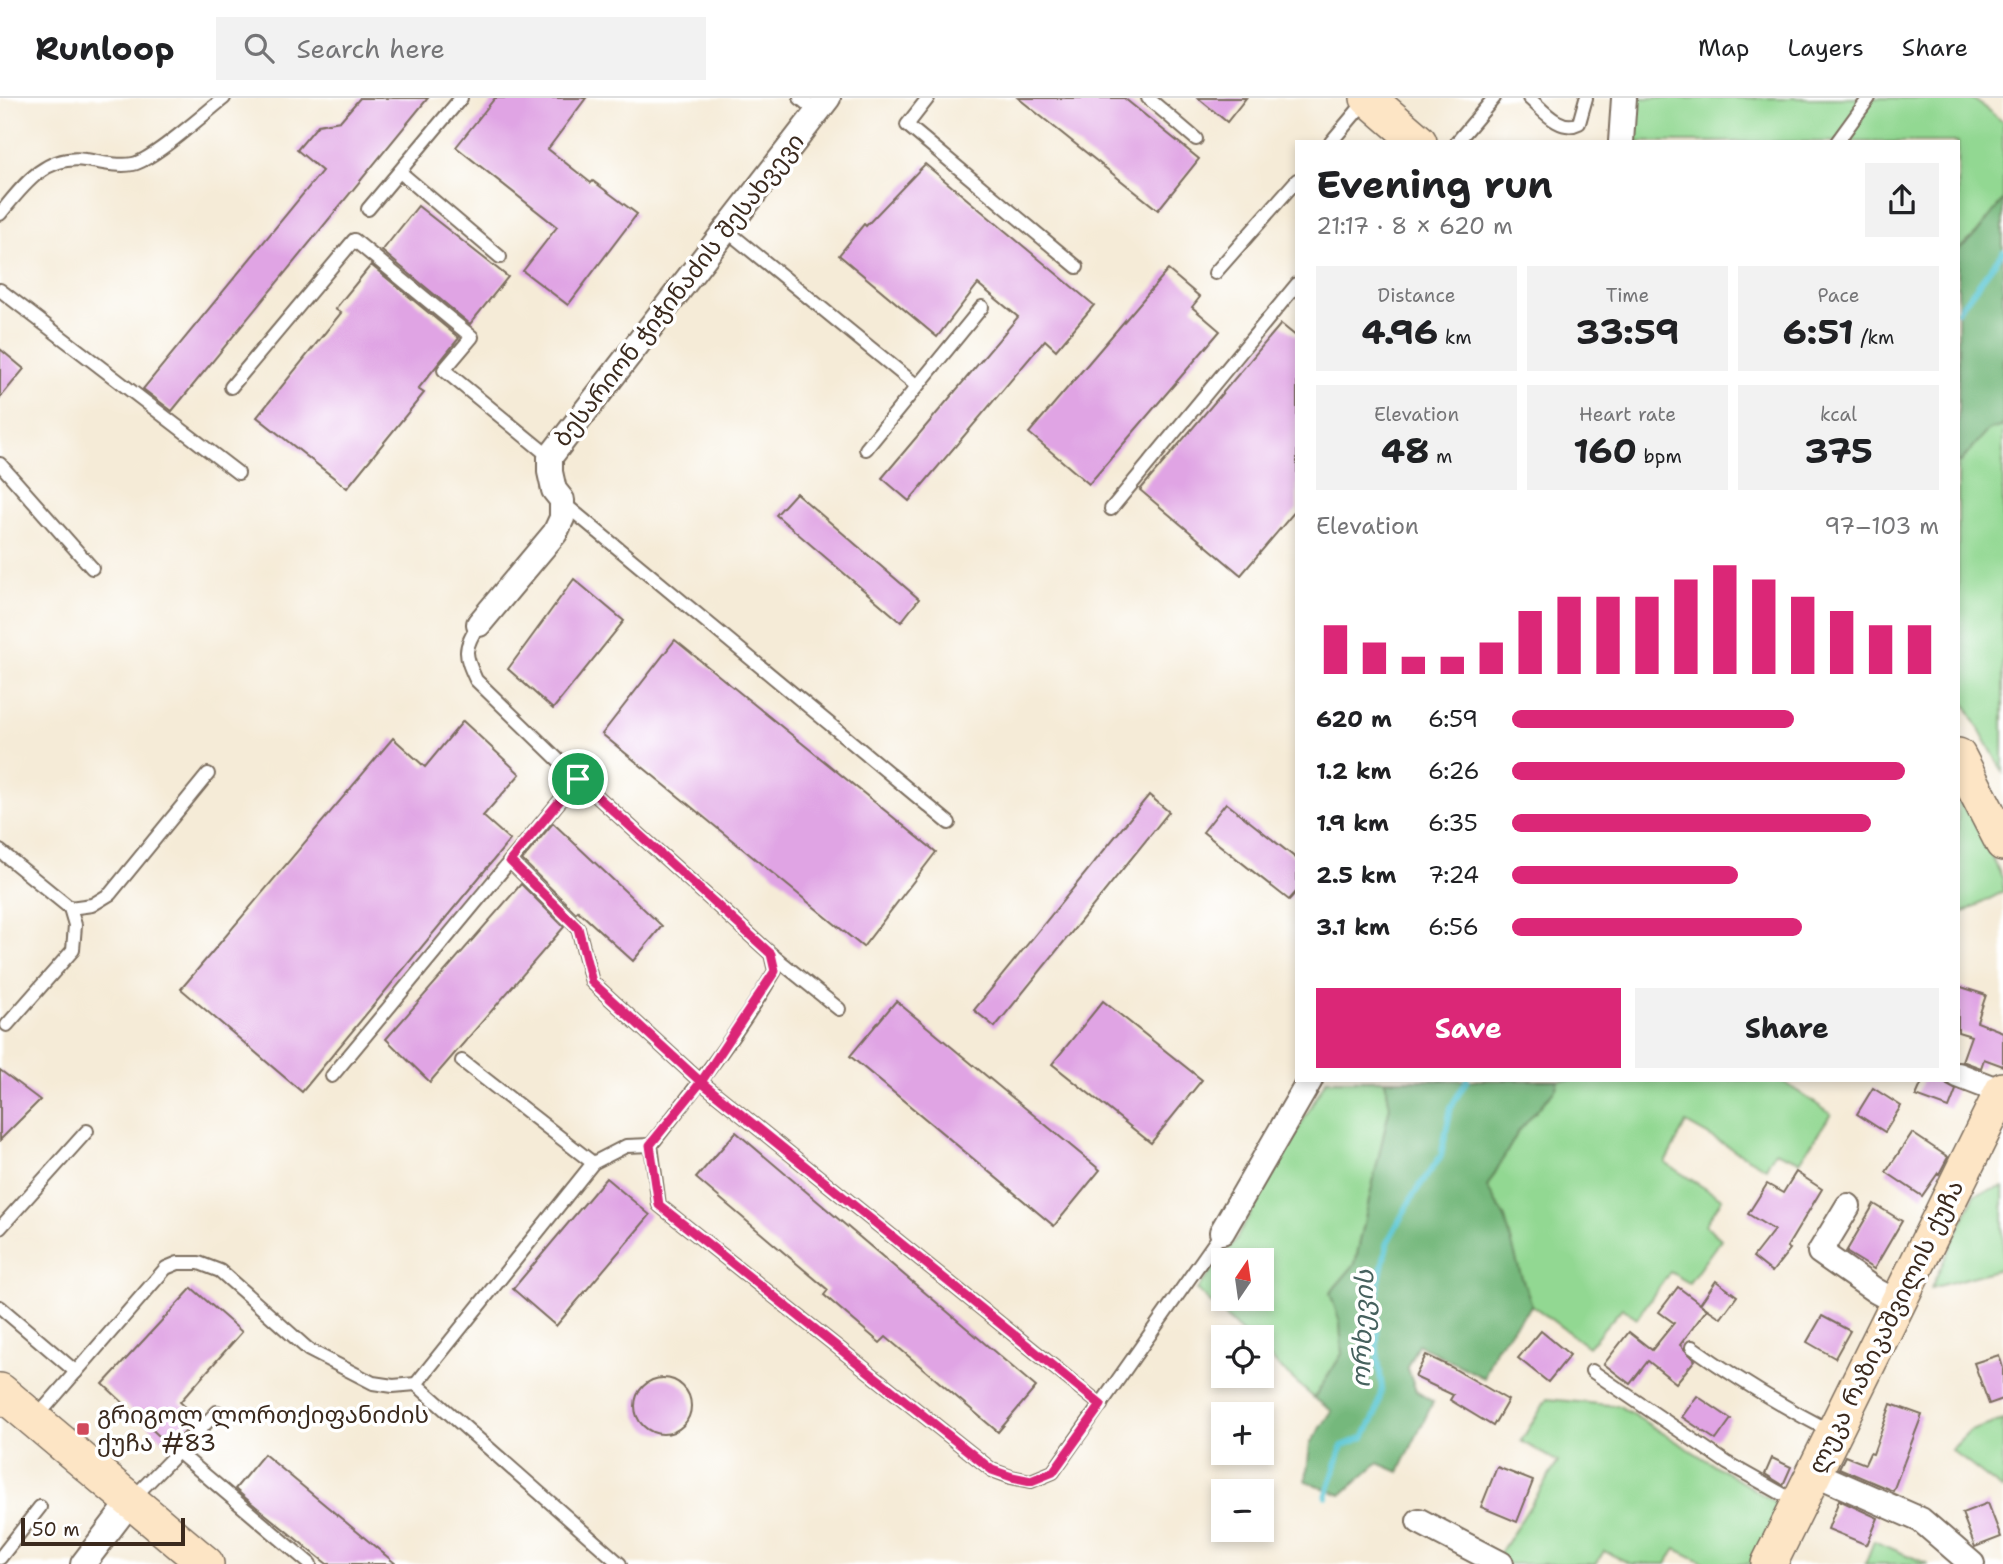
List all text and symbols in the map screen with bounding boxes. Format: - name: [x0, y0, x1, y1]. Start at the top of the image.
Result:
- search box: [216, 17, 706, 80]
- text: Runloop: [35, 26, 174, 71]
- icon: search: [240, 29, 278, 67]
- text: Search here: [296, 31, 445, 66]
- text: Map: [1698, 32, 1749, 64]
- text: Layers: [1787, 32, 1864, 64]
- text: Share: [1902, 32, 1968, 64]
- street label: ბესარიონ ჭიჭინაძის შესახვევი: [546, 127, 812, 453]
- text: Evening run: [1316, 159, 1553, 210]
- button: share: [1865, 163, 1939, 237]
- text: 21:17 · 8 × 620 m: [1316, 211, 1513, 241]
- text: Distance: [1378, 283, 1455, 308]
- text: Time: [1606, 283, 1649, 308]
- text: Pace: [1818, 283, 1859, 308]
- text: 4.96: [1361, 308, 1438, 355]
- text: 33:59: [1575, 308, 1680, 355]
- text: 6:51: [1783, 308, 1854, 355]
- text: km: [1438, 325, 1472, 350]
- text: /km: [1854, 325, 1894, 350]
- text: Elevation: [1374, 402, 1459, 427]
- text: Heart rate: [1579, 402, 1676, 427]
- text: kcal: [1820, 402, 1857, 427]
- text: 48: [1381, 427, 1429, 474]
- text: 160: [1573, 427, 1637, 474]
- text: 375: [1804, 427, 1873, 474]
- text: m: [1429, 444, 1452, 469]
- text: bpm: [1637, 444, 1682, 469]
- text: Elevation: [1316, 511, 1419, 541]
- text: 97–103 m: [1824, 511, 1939, 541]
- text: 620 m: [1316, 704, 1392, 734]
- text: 6:59: [1428, 704, 1478, 734]
- pin: [548, 749, 608, 809]
- text: 1.2 km: [1316, 756, 1392, 786]
- text: 6:26: [1428, 756, 1480, 786]
- icon: arrive: [559, 760, 597, 798]
- text: 1.9 km: [1316, 808, 1389, 838]
- text: 6:35: [1428, 808, 1478, 838]
- text: 2.5 km: [1316, 860, 1397, 890]
- text: 7:24: [1428, 860, 1479, 890]
- text: 3.1 km: [1316, 912, 1390, 942]
- text: 6:56: [1428, 912, 1479, 942]
- button: Save: [1316, 988, 1621, 1068]
- button: Share: [1635, 988, 1939, 1068]
- street label: ლუკა რაზიკაშვილის ქუჩა: [1801, 1175, 1971, 1479]
- north arrow: [1211, 1248, 1274, 1311]
- map controls: [1211, 1248, 1274, 1542]
- water label: ორხევის: [1342, 1268, 1382, 1389]
- button: locate: [1211, 1325, 1274, 1388]
- place label: გრიგოლ ლორთქიფანიძის ქუჩა #83: [97, 1399, 429, 1459]
- button: +: [1211, 1402, 1274, 1465]
- marker: გრიგოლ ლორთქიფანიძის ქუჩა #83: [75, 1421, 91, 1437]
- button: −: [1211, 1479, 1274, 1542]
- scale bar: [21, 1515, 186, 1547]
- text: 50 m: [32, 1517, 80, 1542]

